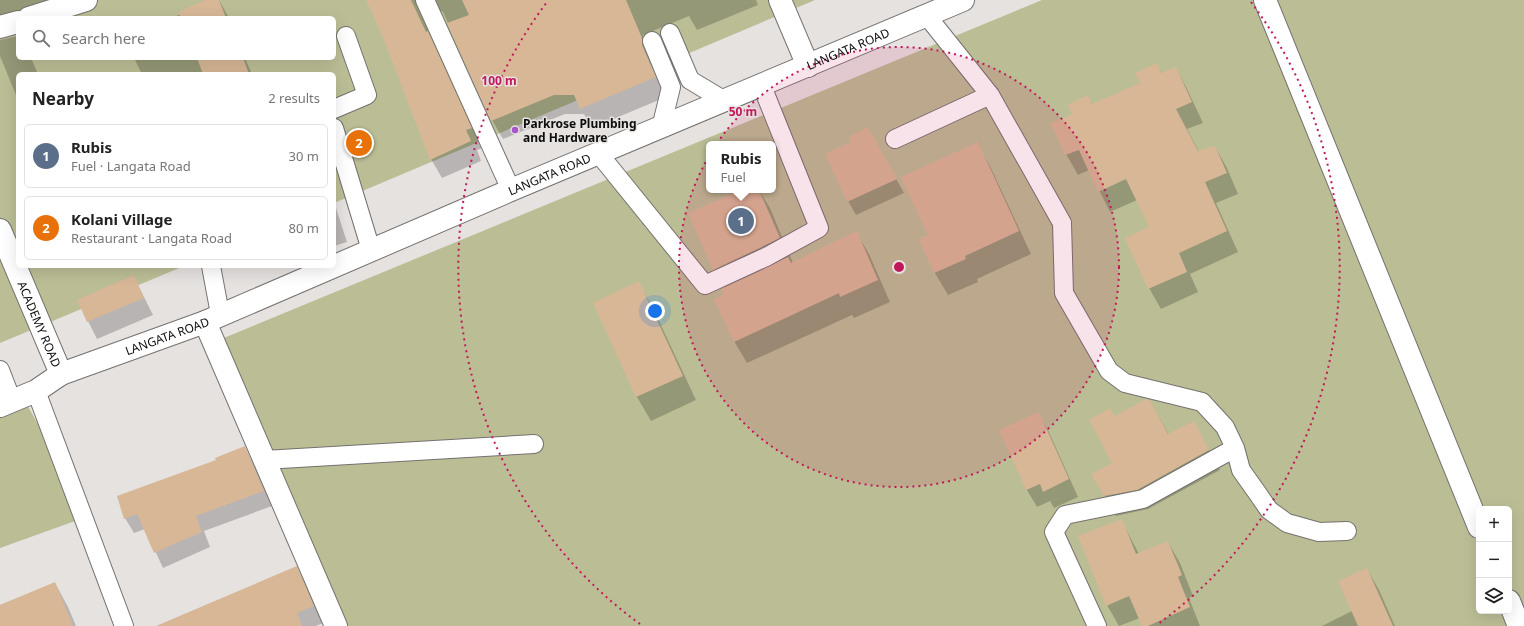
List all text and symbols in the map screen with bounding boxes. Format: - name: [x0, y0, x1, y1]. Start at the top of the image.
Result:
- search box: [16, 16, 336, 60]
- street label: LANGATA ROAD: [804, 23, 892, 73]
- icon: search: [30, 27, 52, 49]
- text: Search here: [62, 28, 145, 48]
- text: 100 m: [481, 72, 517, 89]
- text: Nearby: [32, 87, 94, 110]
- text: 2 results: [268, 89, 320, 107]
- text: 50 m: [729, 103, 757, 120]
- place label: Parkrose Plumbing and Hardware: [523, 115, 636, 146]
- marker: Parkrose Plumbing and Hardware: [510, 125, 520, 135]
- pin: 2: [346, 128, 372, 158]
- text: Rubis: [71, 137, 112, 157]
- popup: [706, 141, 776, 193]
- text: 1: [42, 147, 50, 165]
- text: 30 m: [289, 147, 319, 165]
- text: Rubis: [720, 148, 762, 168]
- street label: LANGATA ROAD: [505, 149, 593, 199]
- text: Fuel · Langata Road: [71, 157, 191, 175]
- text: Fuel: [720, 168, 746, 186]
- pin: 1: [728, 206, 754, 236]
- text: Kolani Village: [71, 209, 173, 229]
- text: 2: [42, 219, 50, 237]
- text: 80 m: [289, 219, 319, 237]
- text: Restaurant · Langata Road: [71, 229, 232, 247]
- centre of rings: [892, 260, 906, 274]
- street label: ACADEMY ROAD: [14, 278, 66, 370]
- your location: [645, 301, 665, 321]
- street label: LANGATA ROAD: [123, 313, 212, 359]
- map controls: [1476, 506, 1512, 614]
- button: +: [1476, 506, 1512, 542]
- button: −: [1476, 542, 1512, 578]
- button: layers: [1476, 578, 1512, 614]

